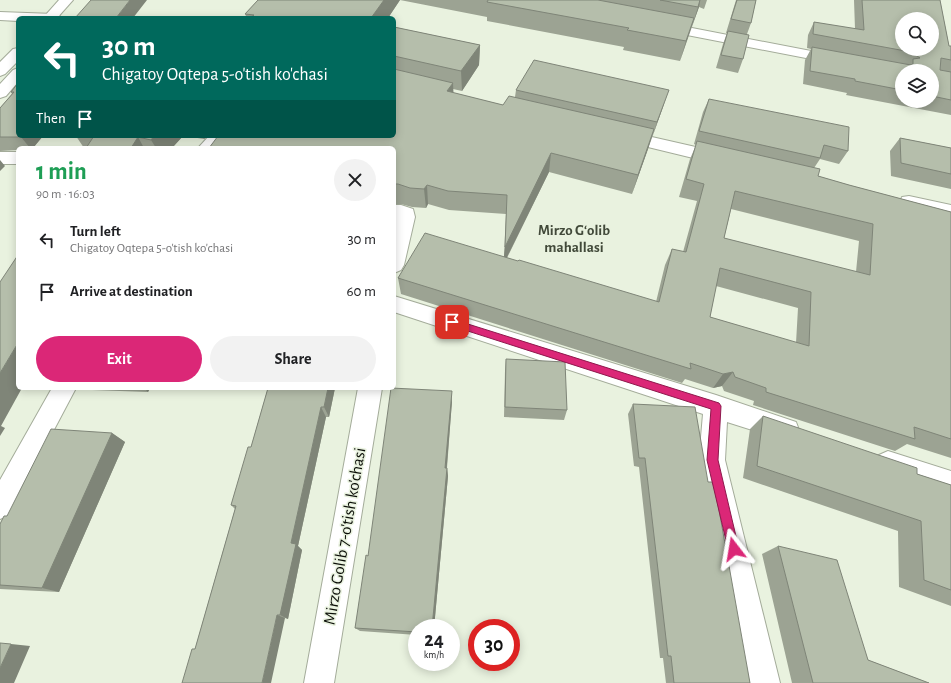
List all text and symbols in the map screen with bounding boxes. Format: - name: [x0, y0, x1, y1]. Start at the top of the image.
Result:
- map controls: [895, 12, 939, 108]
- button: search: [895, 12, 939, 56]
- icon: left: [36, 32, 88, 84]
- text: 30 m: [102, 33, 155, 61]
- button: layers: [895, 64, 939, 108]
- text: Chigatoy Oqtepa 5-o'tish ko'chasi: [102, 66, 328, 84]
- icon: arrive: [74, 108, 96, 130]
- text: Then: [36, 111, 66, 126]
- button: close: [334, 159, 376, 201]
- text: 1 min: [36, 160, 87, 184]
- text: 90 m · 16:03: [36, 188, 95, 201]
- district label: Mirzo Gʻolib mahallasi: [538, 223, 610, 255]
- text: Turn left: [70, 224, 121, 239]
- icon: left: [36, 229, 58, 251]
- text: 30 m: [347, 232, 376, 247]
- text: Chigatoy Oqtepa 5-o'tish ko'chasi: [70, 242, 233, 255]
- icon: arrive: [36, 281, 58, 303]
- text: Arrive at destination: [70, 284, 193, 299]
- text: 60 m: [347, 284, 376, 299]
- pin: [435, 305, 469, 339]
- icon: arrive: [441, 311, 463, 333]
- button: Exit: [36, 336, 202, 382]
- button: Share: [210, 336, 376, 382]
- street label: Mirzo Golib 7-o'tish ko'chasi: [321, 446, 368, 626]
- position arrow: [713, 528, 755, 570]
- speed limit sign: 30: [468, 619, 520, 671]
- text: 24: [424, 630, 444, 650]
- text: km/h: [424, 650, 444, 660]

